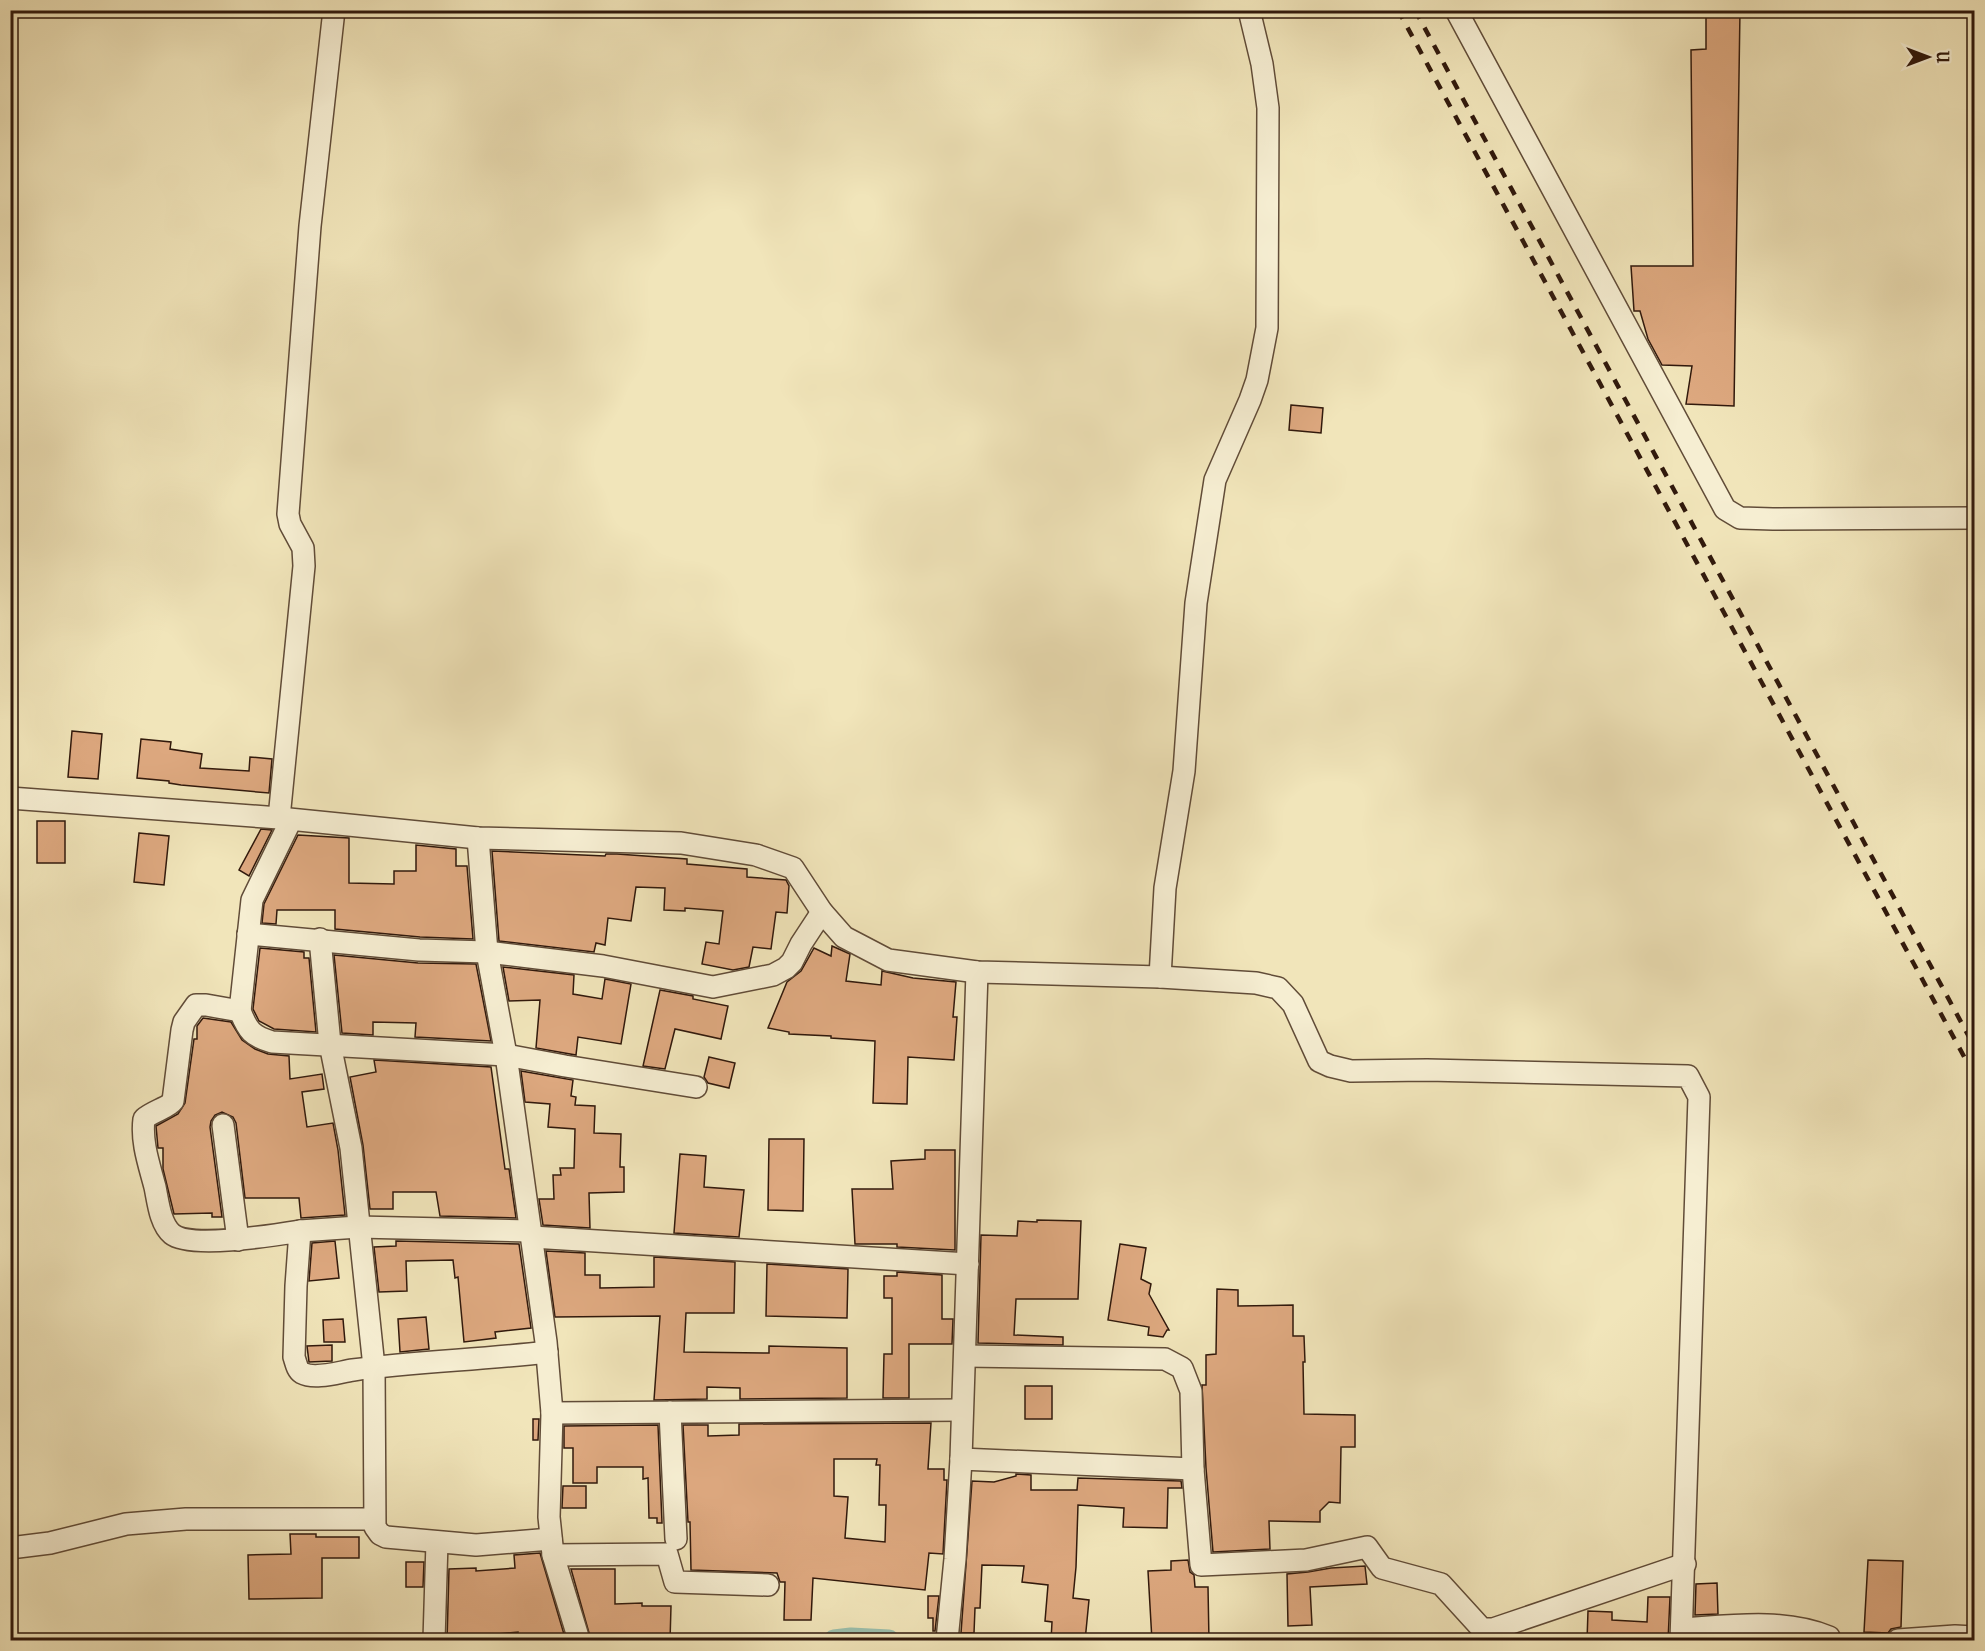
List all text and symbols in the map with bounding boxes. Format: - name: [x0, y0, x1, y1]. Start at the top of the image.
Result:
- north arrow: [1898, 27, 1958, 87]
- text: U: [1933, 50, 1952, 64]

